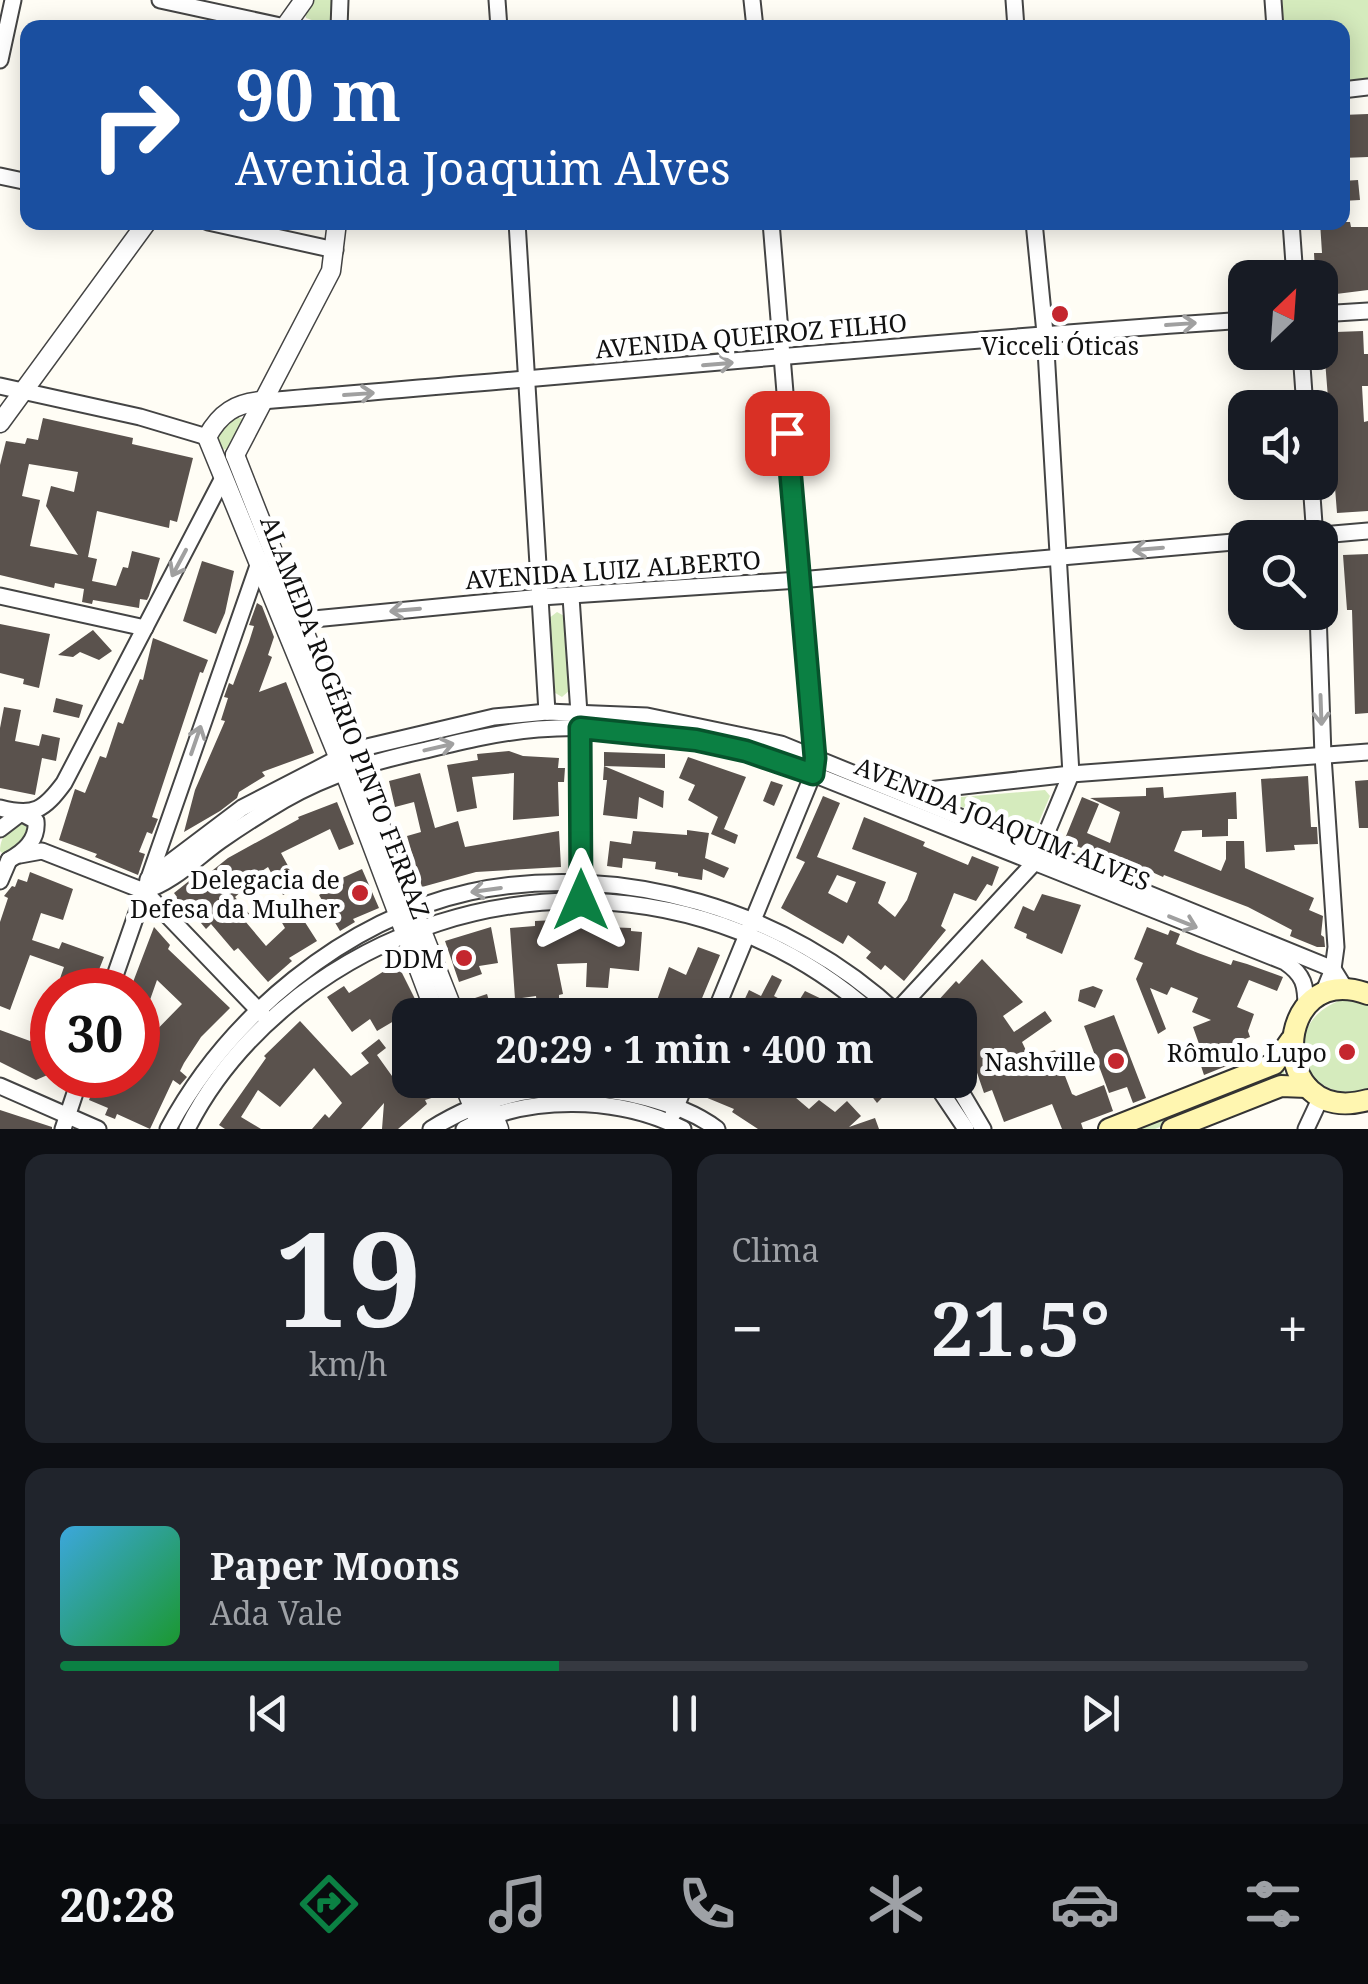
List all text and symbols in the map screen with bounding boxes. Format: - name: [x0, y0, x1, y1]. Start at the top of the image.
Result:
- text: 90 m: [235, 46, 401, 142]
- icon: right: [70, 60, 200, 190]
- text: Avenida Joaquim Alves: [235, 137, 731, 198]
- north arrow: [1228, 260, 1338, 370]
- map controls: [1228, 260, 1338, 630]
- marker: Vicceli Óticas: [1049, 303, 1071, 325]
- street label: AVENIDA QUEIROZ FILHO: [594, 304, 908, 366]
- one-way arrow: [1165, 314, 1197, 333]
- place label: Vicceli Óticas: [981, 328, 1139, 362]
- one-way arrow: [702, 355, 734, 374]
- one-way arrow: [343, 384, 375, 403]
- button: sound: [1228, 390, 1338, 500]
- pin: [745, 391, 830, 476]
- icon: arrive: [760, 406, 815, 461]
- street label: ALAMEDA ROGÉRIO PINTO FERRAZ: [253, 511, 439, 923]
- button: search: [1228, 520, 1338, 630]
- one-way arrow: [1132, 540, 1164, 559]
- street label: AVENIDA LUIZ ALBERTO: [464, 542, 762, 596]
- one-way arrow: [169, 547, 188, 577]
- one-way arrow: [390, 601, 422, 620]
- one-way arrow: [1312, 693, 1331, 725]
- one-way arrow: [188, 725, 206, 756]
- one-way arrow: [422, 736, 454, 755]
- street label: AVENIDA JOAQUIM ALVES: [850, 748, 1156, 898]
- position arrow: [529, 848, 633, 952]
- place label: Delegacia de Defesa da Mulher: [130, 862, 340, 925]
- marker: Delegacia de Defesa da Mulher: [349, 882, 371, 904]
- one-way arrow: [470, 882, 502, 900]
- one-way arrow: [1167, 914, 1198, 932]
- place label: DDM: [384, 941, 444, 975]
- marker: DDM: [453, 947, 475, 969]
- speed limit sign: 30: [30, 968, 160, 1098]
- text: 20:29 · 1 min · 400 m: [495, 1022, 874, 1074]
- place label: Rômulo Lupo: [1167, 1035, 1327, 1069]
- marker: Rômulo Lupo: [1336, 1041, 1358, 1063]
- place label: Nashville: [984, 1044, 1096, 1078]
- marker: Nashville: [1105, 1050, 1127, 1072]
- text: 19: [275, 1188, 422, 1365]
- text: Clima: [732, 1228, 820, 1271]
- text: 21.5°: [931, 1276, 1110, 1378]
- text: −: [732, 1290, 763, 1365]
- text: +: [1277, 1290, 1308, 1365]
- text: km/h: [309, 1342, 388, 1385]
- text: Paper Moons: [210, 1539, 460, 1591]
- text: Ada Vale: [210, 1591, 343, 1634]
- icon: previous: [241, 1686, 296, 1741]
- icon: pause: [657, 1686, 712, 1741]
- icon: next: [1073, 1686, 1128, 1741]
- icon: directions: [294, 1869, 364, 1939]
- icon: music: [483, 1869, 553, 1939]
- icon: phone: [672, 1869, 742, 1939]
- icon: climate: [861, 1869, 931, 1939]
- icon: car: [1050, 1869, 1120, 1939]
- icon: filters: [1238, 1869, 1308, 1939]
- text: 20:28: [59, 1874, 175, 1935]

